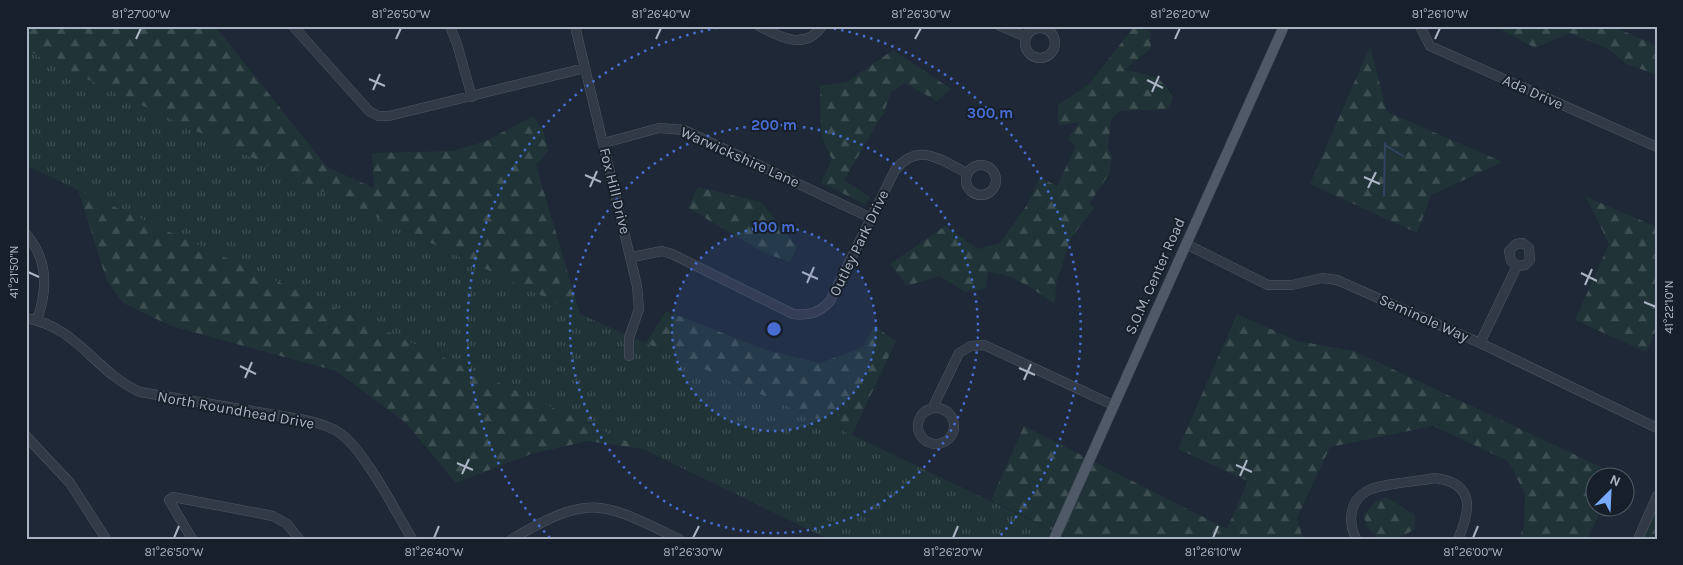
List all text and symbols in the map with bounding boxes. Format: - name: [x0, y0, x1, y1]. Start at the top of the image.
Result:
- text: 81°27'00"W: [112, 7, 170, 21]
- text: 81°26'50"W: [371, 7, 431, 21]
- text: 81°26'40"W: [631, 7, 691, 21]
- text: 81°26'30"W: [891, 7, 951, 21]
- text: 81°26'20"W: [1150, 7, 1210, 21]
- text: 81°26'10"W: [1412, 7, 1468, 21]
- street label: Ada Drive: [1500, 71, 1566, 113]
- text: 300 m: [967, 104, 1013, 122]
- text: 200 m: [751, 116, 797, 134]
- street label: Warwickshire Lane: [678, 123, 802, 191]
- street label: Fox Hill Drive: [596, 146, 634, 236]
- street label: Outley Park Drive: [826, 187, 892, 299]
- street label: S.O.M. Center Road: [1121, 215, 1189, 337]
- text: 100 m: [753, 218, 795, 236]
- text: 41°21'50"N: [7, 245, 21, 299]
- text: 41°22'10"N: [1662, 280, 1676, 334]
- street label: Seminole Way: [1376, 290, 1472, 346]
- centre of rings: [765, 320, 783, 338]
- street label: North Roundhead Drive: [156, 387, 316, 433]
- north arrow: [1586, 468, 1636, 518]
- text: N: [1607, 471, 1623, 490]
- text: 81°26'50"W: [144, 545, 204, 559]
- text: 81°26'40"W: [404, 545, 464, 559]
- text: 81°26'30"W: [663, 545, 723, 559]
- text: 81°26'20"W: [923, 545, 983, 559]
- text: 81°26'10"W: [1185, 545, 1241, 559]
- text: 81°26'00"W: [1443, 545, 1503, 559]

